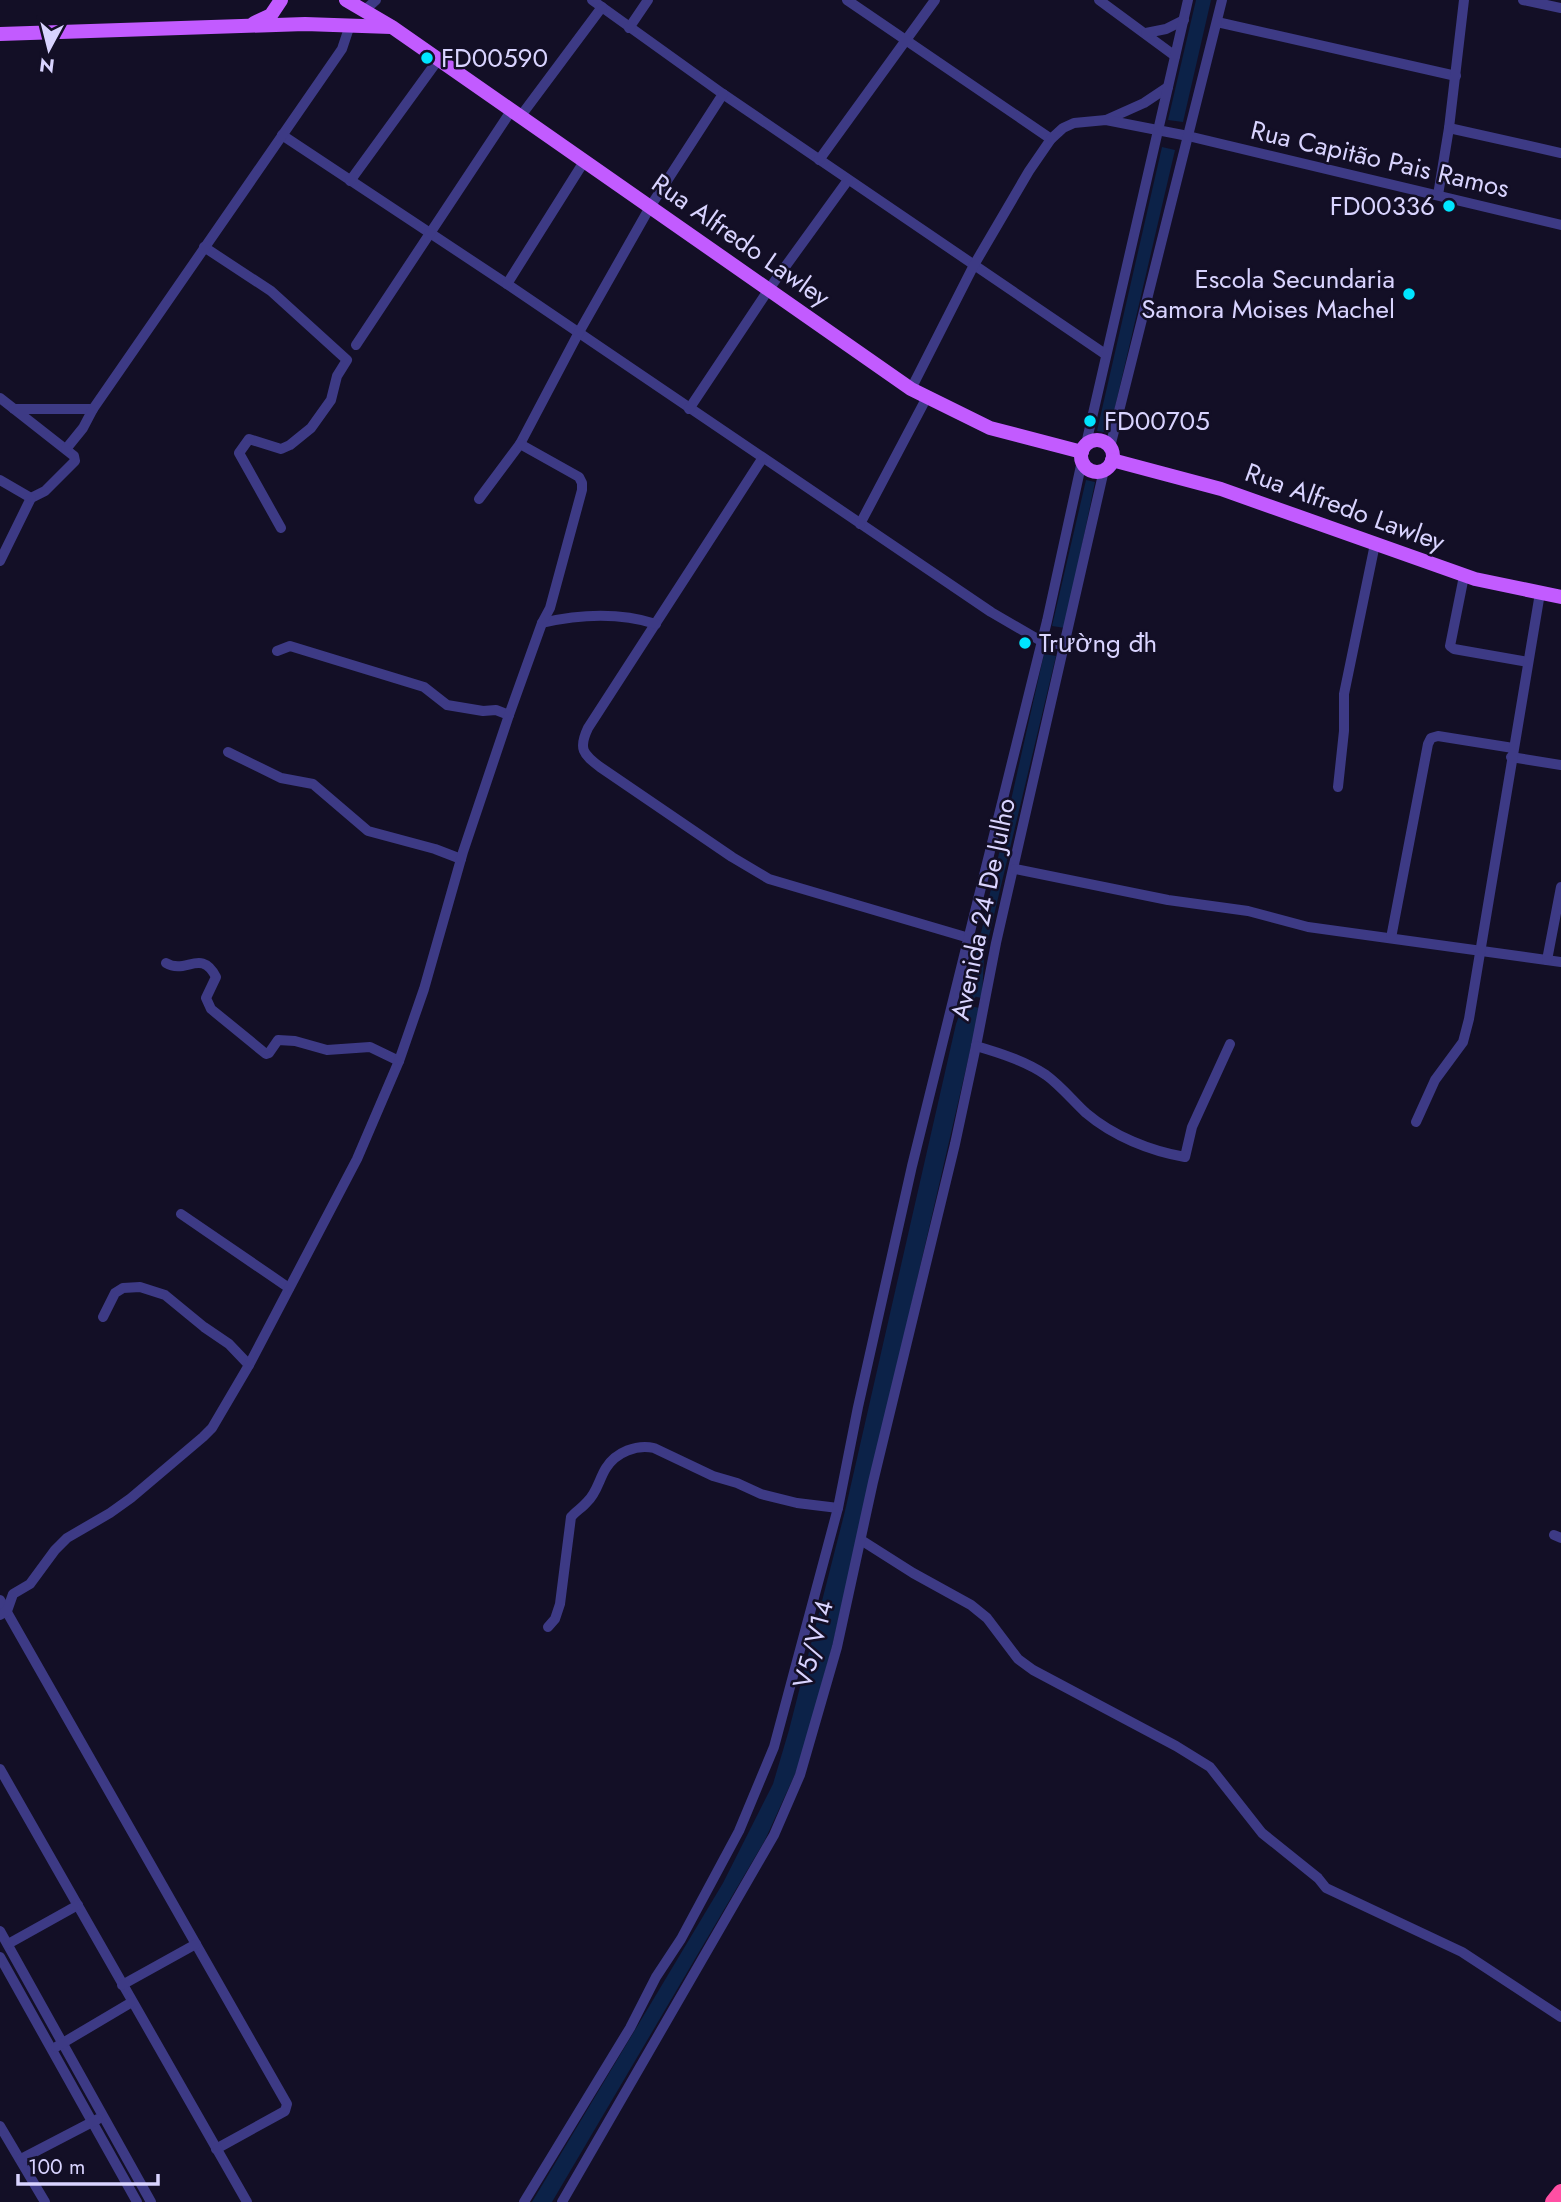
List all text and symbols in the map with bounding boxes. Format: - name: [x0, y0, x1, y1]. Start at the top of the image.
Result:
- north arrow: [14, 14, 84, 84]
- place label: FD00590: [441, 39, 548, 77]
- marker: FD00590: [419, 50, 435, 66]
- text: N: [38, 51, 56, 80]
- street label: Rua Capitão Pais Ramos: [1247, 111, 1513, 207]
- street label: Rua Alfredo Lawley: [644, 164, 838, 316]
- place label: FD00336: [1330, 187, 1435, 225]
- marker: FD00336: [1441, 198, 1457, 214]
- place label: Escola Secundaria Samora Moises Machel: [1141, 260, 1395, 328]
- marker: Escola Secundaria Samora Moises Machel: [1401, 286, 1417, 302]
- place label: FD00705: [1104, 402, 1210, 440]
- marker: FD00705: [1082, 413, 1098, 429]
- street label: Rua Alfredo Lawley: [1240, 453, 1451, 561]
- place label: Trường đh: [1039, 624, 1157, 662]
- marker: Trường đh: [1017, 635, 1033, 651]
- street label: Avenida 24 De Julho: [941, 794, 1025, 1024]
- street label: V5/V14: [783, 1596, 843, 1692]
- scale bar: [18, 2142, 158, 2186]
- text: 100 m: [28, 2152, 85, 2182]

